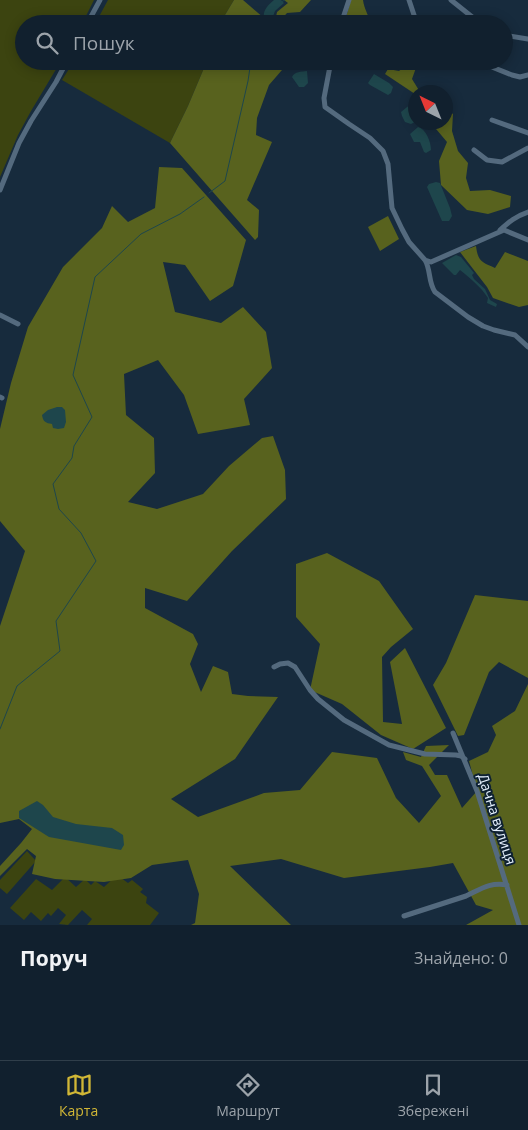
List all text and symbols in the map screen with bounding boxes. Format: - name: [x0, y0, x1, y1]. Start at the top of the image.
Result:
- search box: [15, 15, 513, 70]
- icon: search: [33, 29, 61, 57]
- text: Пошук: [73, 30, 135, 56]
- north arrow: [408, 85, 453, 130]
- street label: Дачна вулиця: [474, 771, 521, 867]
- text: Поруч: [20, 944, 88, 972]
- text: Знайдено: 0: [414, 947, 508, 969]
- tab: Карта: [59, 1071, 98, 1120]
- tab: Маршрут: [216, 1071, 280, 1120]
- tab: Збережені: [398, 1071, 469, 1120]

